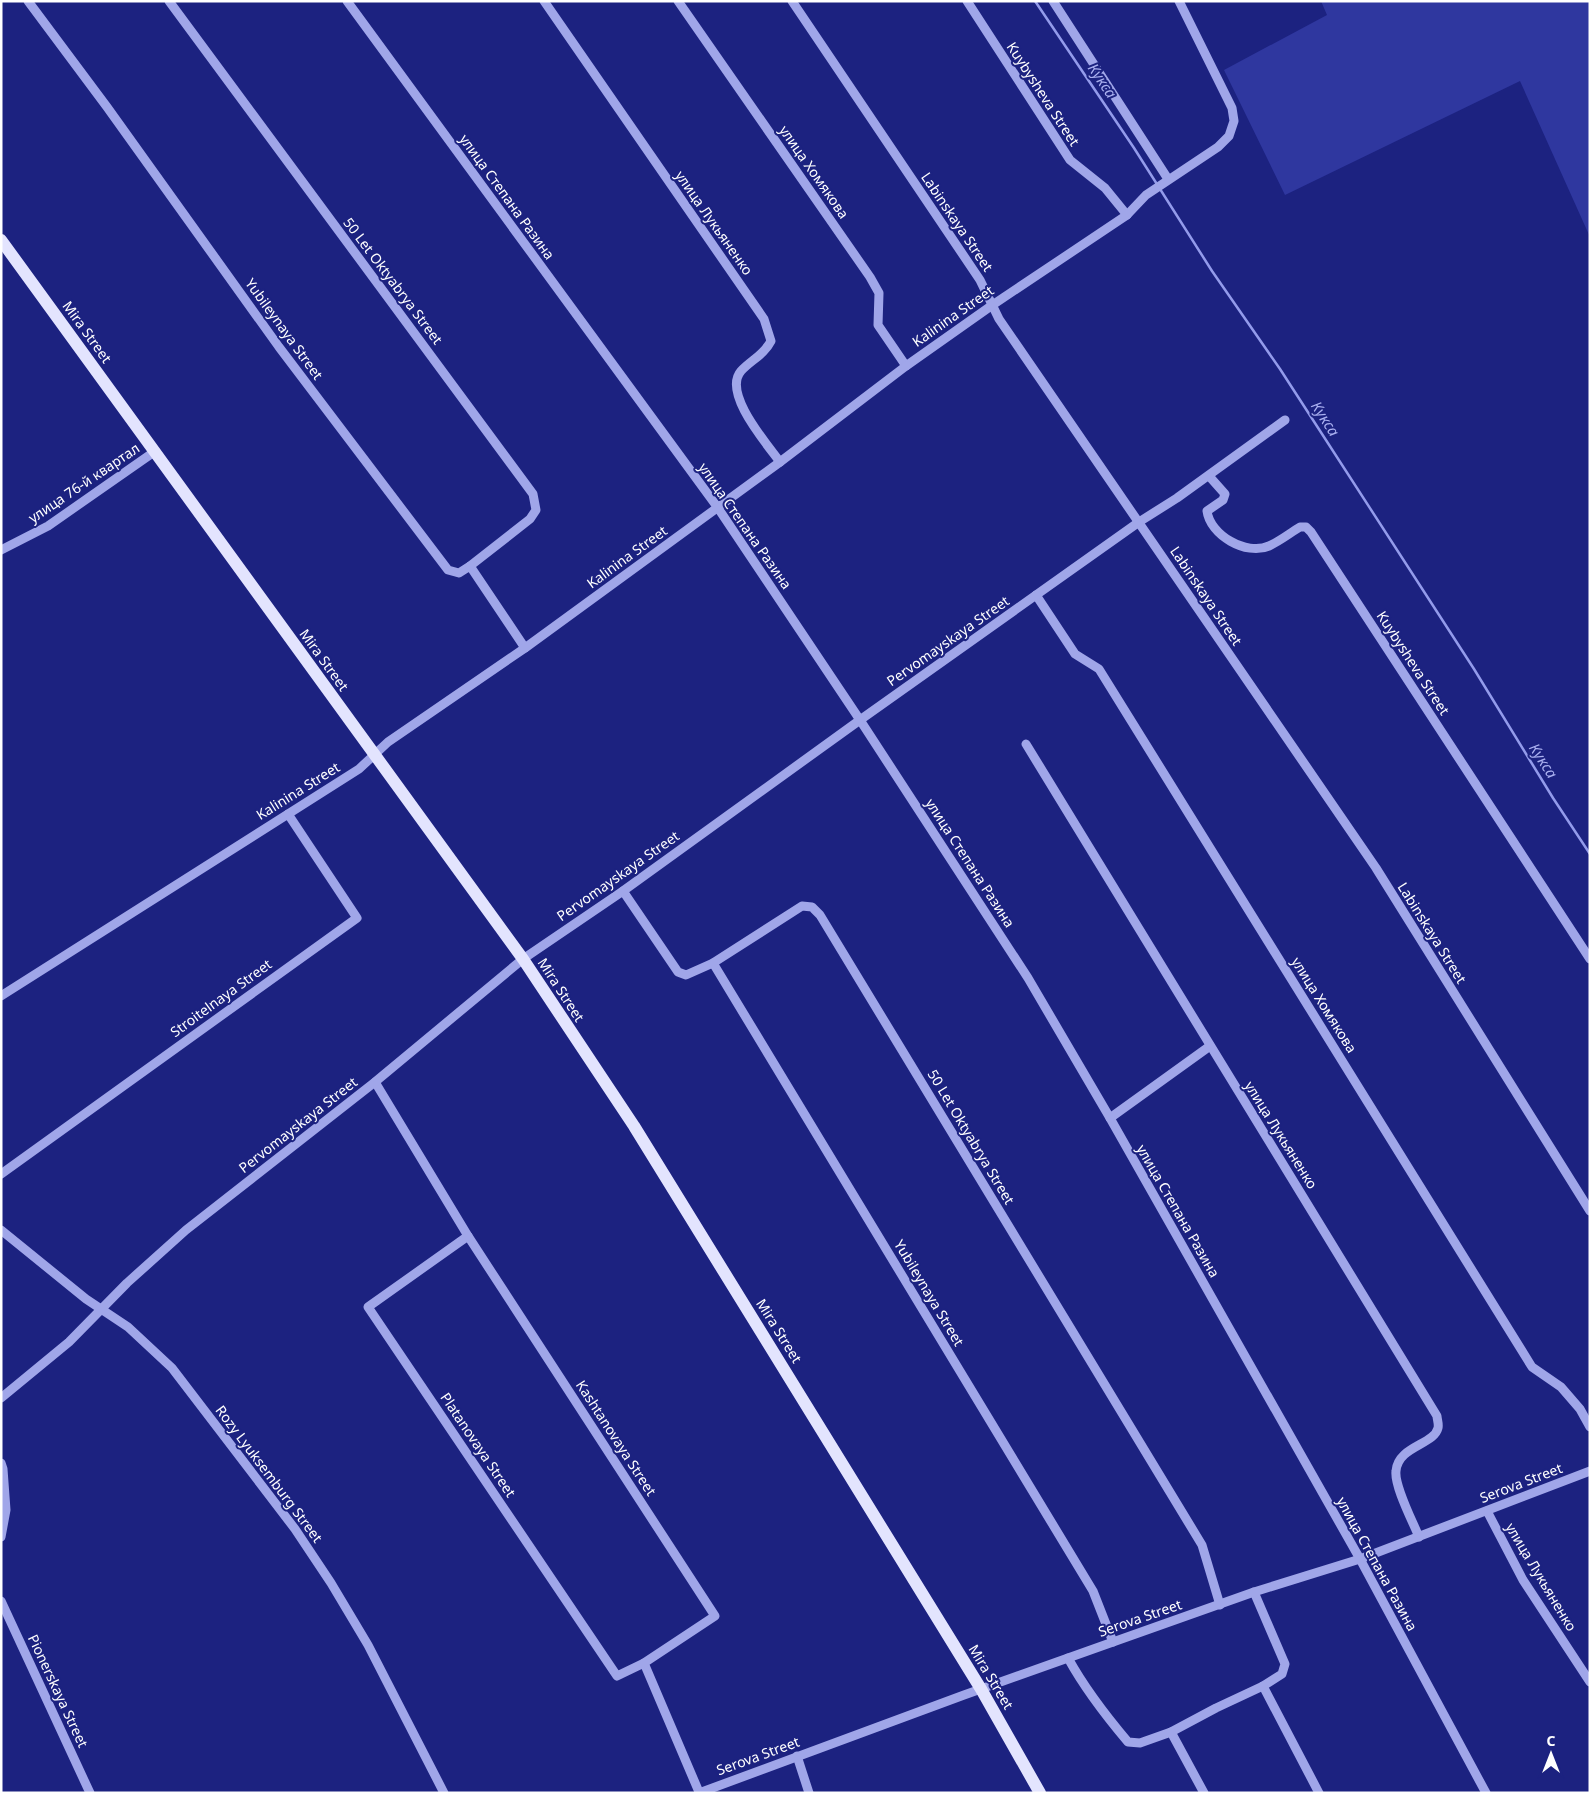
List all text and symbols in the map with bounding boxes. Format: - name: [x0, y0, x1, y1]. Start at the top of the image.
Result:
- street label: Kuybysheva Street: [1003, 38, 1084, 149]
- water label: Кукса: [1084, 59, 1122, 102]
- street label: улица Хомякова: [775, 121, 854, 222]
- street label: улица Степана Разина: [455, 130, 559, 263]
- street label: улица Лукьяненко: [671, 167, 758, 279]
- street label: Labinskaya Street: [917, 168, 998, 275]
- street label: 50 Let Oktyabrya Street: [339, 213, 447, 348]
- street label: Yubileynaya Street: [241, 274, 328, 383]
- street label: Kalinina Street: [908, 280, 997, 351]
- street label: Mira Street: [58, 297, 116, 367]
- water label: Кукса: [1307, 397, 1345, 440]
- street label: улица 76-й квартал: [24, 438, 143, 527]
- street label: улица Степана Разина: [694, 459, 796, 593]
- street label: Kalinina Street: [583, 521, 671, 592]
- street label: Labinskaya Street: [1166, 542, 1247, 649]
- street label: Pervomayskaya Street: [883, 591, 1013, 690]
- street label: Kuybysheva Street: [1373, 607, 1454, 718]
- street label: Mira Street: [295, 625, 353, 695]
- water label: Кукса: [1525, 739, 1563, 782]
- street label: Kalinina Street: [252, 757, 343, 824]
- street label: улица Степана Разина: [921, 794, 1019, 931]
- street label: Pervomayskaya Street: [553, 826, 683, 925]
- street label: Labinskaya Street: [1394, 879, 1471, 987]
- street label: улица Хомякова: [1287, 953, 1362, 1056]
- street label: Stroitelnaya Street: [166, 954, 275, 1041]
- street label: Mira Street: [534, 954, 589, 1025]
- street label: 50 Let Oktyabrya Street: [924, 1066, 1019, 1208]
- street label: Pervomayskaya Street: [234, 1072, 361, 1177]
- street label: улица Лукьяненко: [1241, 1077, 1322, 1192]
- street label: улица Степана Разина: [1133, 1141, 1224, 1281]
- street label: Yubileynaya Street: [890, 1236, 969, 1349]
- street label: Mira Street: [752, 1295, 807, 1366]
- street label: Kashtanovaya Street: [572, 1376, 661, 1499]
- street label: Platanovaya Street: [436, 1389, 521, 1501]
- street label: Rozy Lyuksemburg Street: [212, 1401, 327, 1546]
- street label: Serova Street: [1477, 1458, 1565, 1507]
- street label: улица Степана Разина: [1333, 1493, 1422, 1634]
- street label: улица Лукьяненко: [1501, 1519, 1581, 1635]
- street label: Serova Street: [1096, 1594, 1184, 1641]
- street label: Pionerskaya Street: [24, 1631, 93, 1750]
- street label: Mira Street: [965, 1641, 1018, 1713]
- north arrow: [1526, 1729, 1576, 1779]
- text: С: [1546, 1731, 1556, 1750]
- street label: Serova Street: [714, 1732, 802, 1779]

